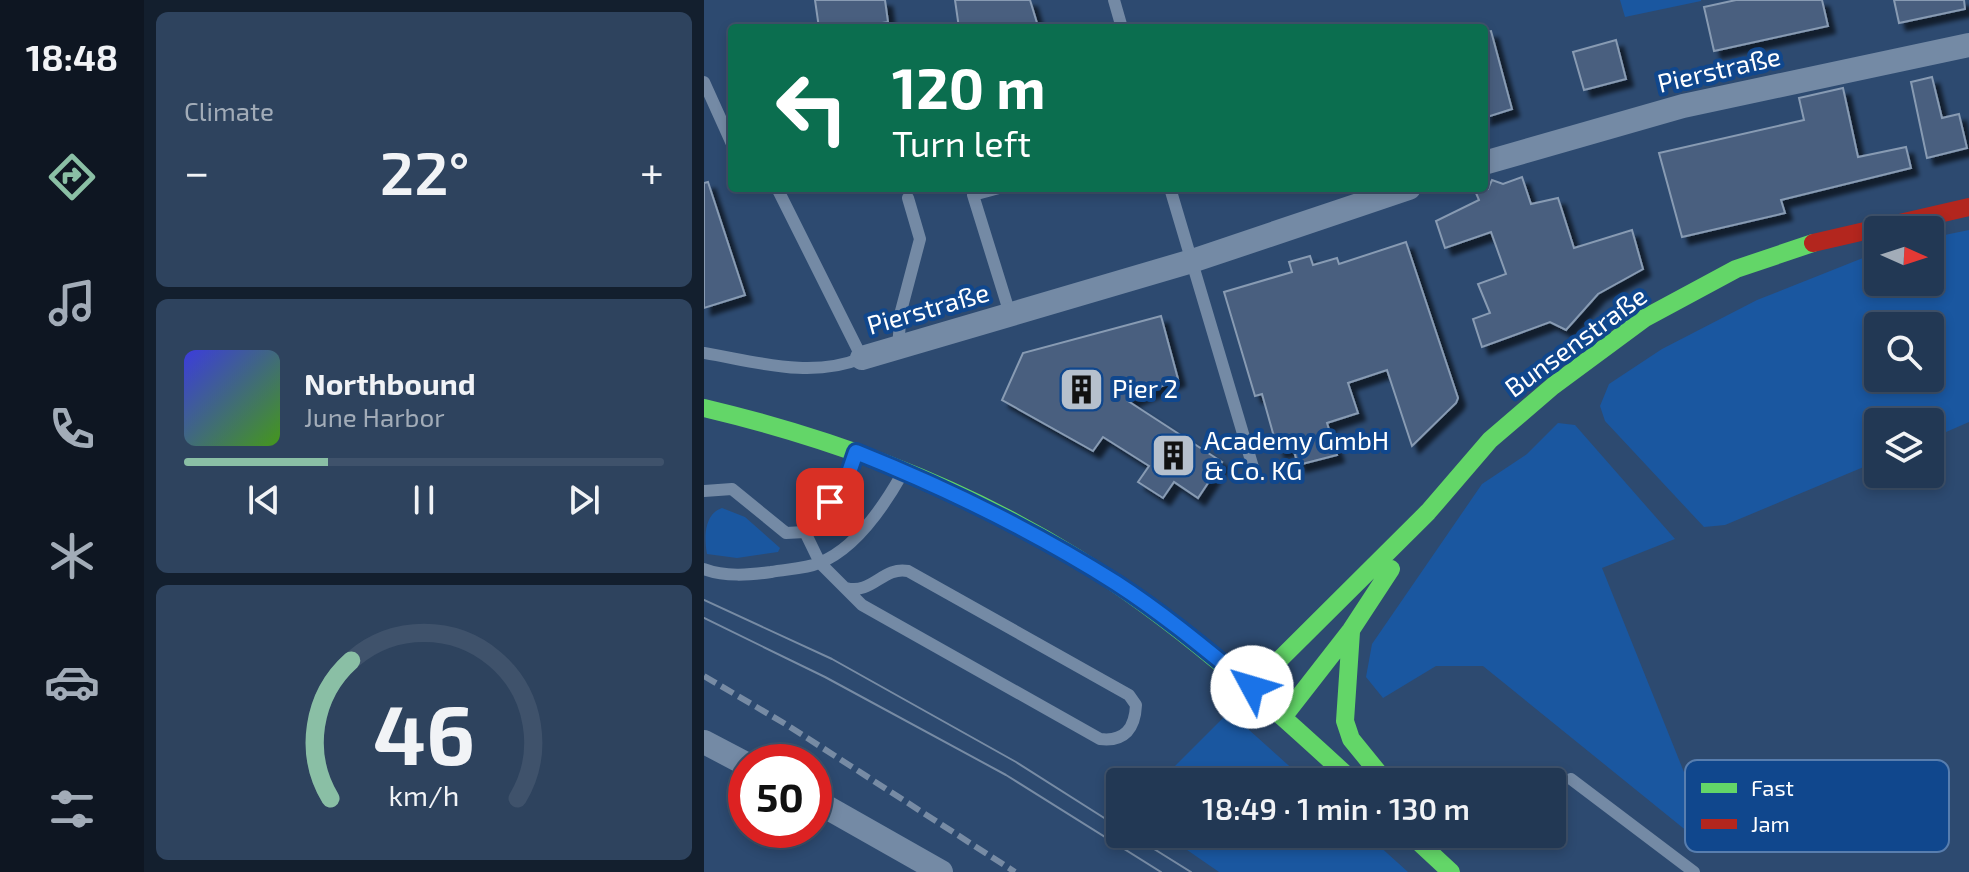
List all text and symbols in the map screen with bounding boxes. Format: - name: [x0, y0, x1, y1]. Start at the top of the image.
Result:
- text: 18:48: [26, 35, 118, 78]
- street label: Pierstraße: [1654, 39, 1783, 98]
- text: 120 m: [892, 53, 1046, 120]
- icon: left: [760, 56, 864, 160]
- text: Climate: [184, 95, 274, 126]
- text: Turn left: [892, 121, 1031, 164]
- text: 22°: [380, 135, 470, 207]
- text: −: [184, 144, 210, 197]
- text: +: [640, 144, 664, 197]
- icon: directions: [44, 149, 100, 205]
- north arrow: [1864, 216, 1944, 296]
- map controls: [1864, 216, 1944, 488]
- icon: music: [44, 275, 100, 331]
- street label: Pierstraße: [863, 275, 992, 340]
- street label: Bunsenstraße: [1498, 279, 1652, 403]
- button: search: [1864, 312, 1944, 392]
- text: Northbound: [304, 365, 476, 401]
- building icon: Pier 2: [1057, 365, 1105, 413]
- place label: Pier 2: [1112, 372, 1178, 403]
- icon: phone: [44, 401, 100, 457]
- text: June Harbor: [304, 401, 445, 432]
- button: layers: [1864, 408, 1944, 488]
- place label: Academy GmbH & Co. KG: [1204, 424, 1389, 485]
- building icon: Academy GmbH & Co. KG: [1149, 432, 1197, 480]
- pin: [796, 468, 864, 536]
- icon: previous: [242, 478, 286, 522]
- icon: pause: [402, 478, 446, 522]
- icon: next: [562, 478, 606, 522]
- icon: arrive: [808, 480, 852, 524]
- icon: climate: [44, 528, 100, 584]
- position arrow: [1210, 645, 1294, 729]
- icon: car: [44, 654, 100, 710]
- text: 46: [373, 681, 475, 781]
- speed limit sign: 50: [728, 744, 832, 848]
- legend: [1685, 760, 1949, 852]
- text: Fast: [1751, 774, 1794, 800]
- text: km/h: [389, 777, 459, 812]
- icon: filters: [44, 781, 100, 837]
- text: 18:49 · 1 min · 130 m: [1202, 790, 1470, 826]
- text: Jam: [1751, 810, 1790, 836]

